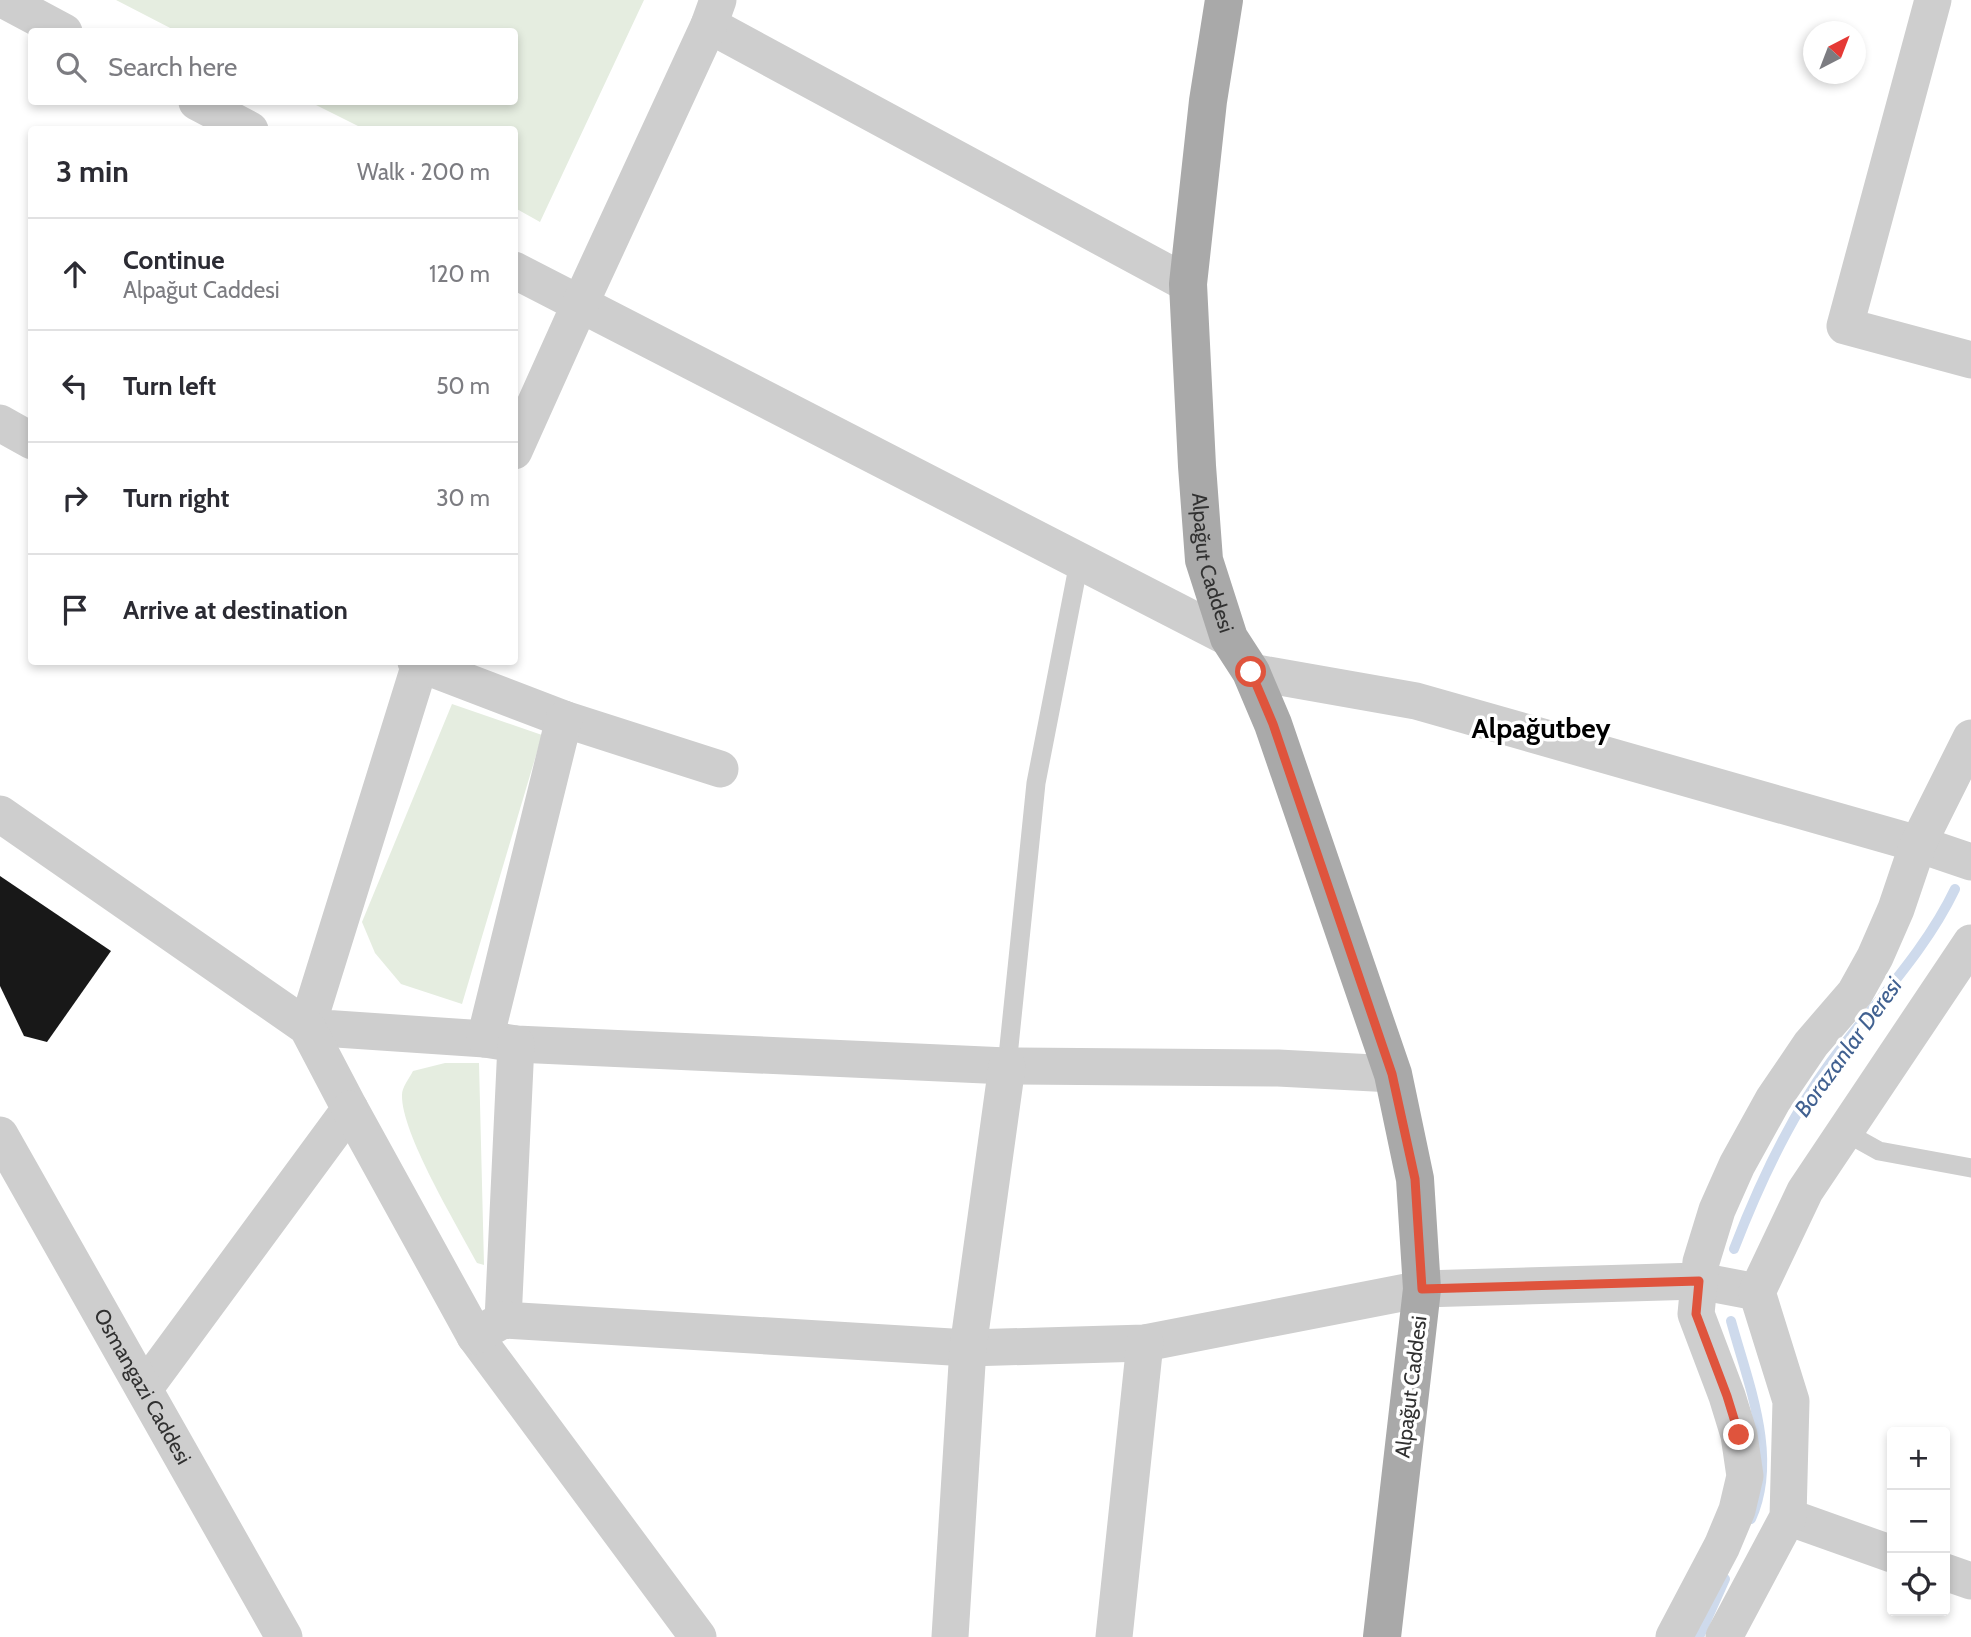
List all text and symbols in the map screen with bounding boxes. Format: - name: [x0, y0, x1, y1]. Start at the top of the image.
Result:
- north arrow: [1803, 21, 1866, 84]
- search box: [28, 28, 518, 105]
- icon: search: [52, 48, 90, 86]
- text: Search here: [108, 51, 237, 83]
- text: 3 min: [56, 153, 129, 190]
- text: Walk · 200 m: [357, 158, 490, 186]
- text: Continue: [123, 244, 225, 276]
- icon: ahead: [56, 255, 94, 293]
- text: 120 m: [429, 260, 490, 288]
- text: Alpağut Caddesi: [123, 276, 280, 304]
- icon: left: [56, 367, 94, 405]
- text: Turn left: [123, 370, 216, 402]
- text: 50 m: [436, 372, 490, 400]
- icon: right: [56, 479, 94, 517]
- text: Turn right: [123, 482, 229, 514]
- text: 30 m: [436, 484, 490, 512]
- street label: Alpağut Caddesi: [1187, 492, 1239, 636]
- icon: arrive: [56, 591, 94, 629]
- text: Arrive at destination: [123, 594, 348, 626]
- route start: [1235, 656, 1266, 687]
- district label: Alpağutbey: [1472, 711, 1610, 745]
- water label: Borazanlar Deresi: [1788, 971, 1908, 1122]
- street label: Osmangazi Caddesi: [89, 1304, 197, 1469]
- street label: Alpağut Caddesi: [1389, 1314, 1432, 1459]
- route end: [1723, 1419, 1754, 1450]
- map controls: [1887, 1427, 1950, 1616]
- button: +: [1887, 1427, 1950, 1490]
- button: −: [1887, 1490, 1950, 1553]
- button: locate: [1887, 1553, 1950, 1616]

